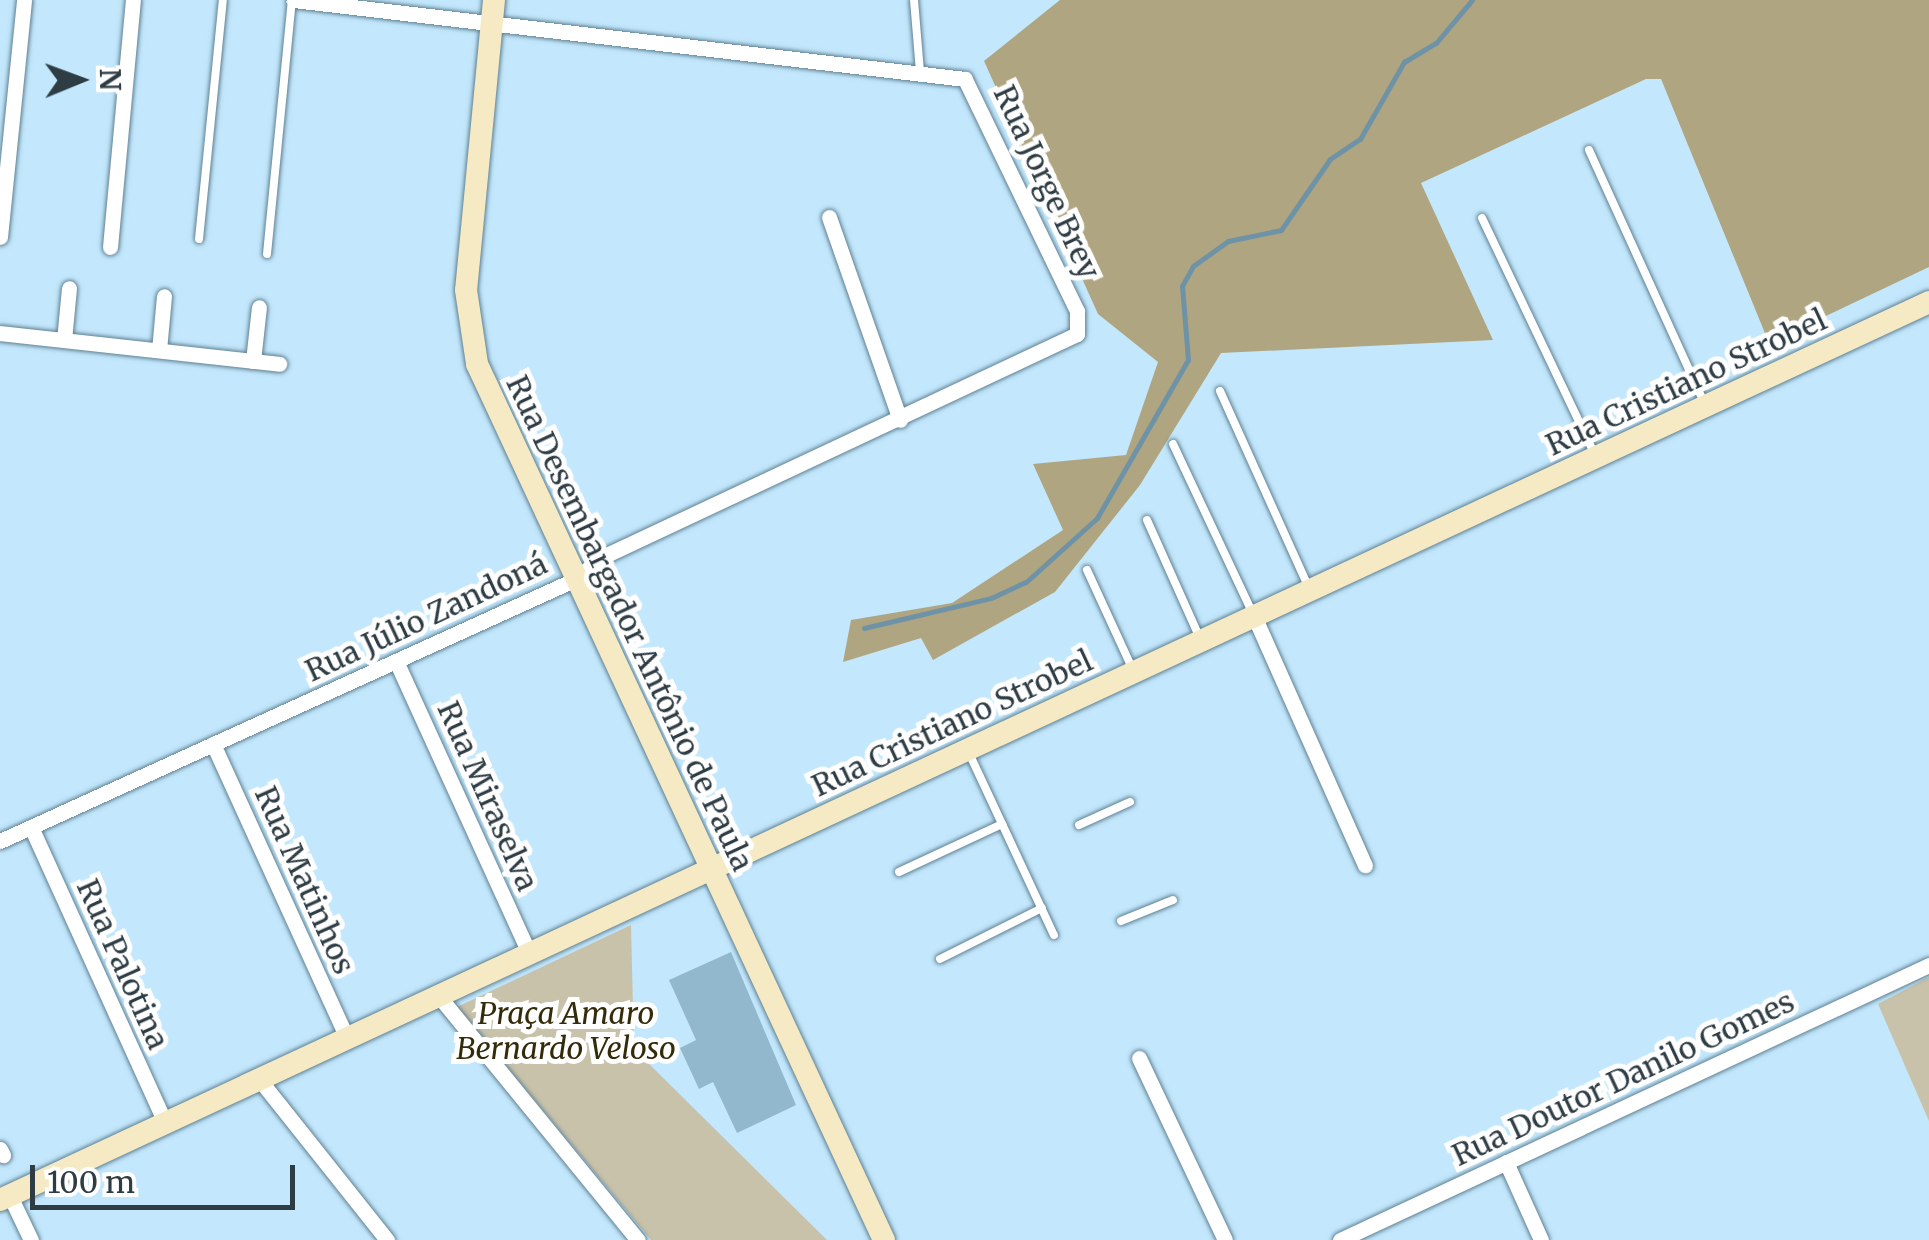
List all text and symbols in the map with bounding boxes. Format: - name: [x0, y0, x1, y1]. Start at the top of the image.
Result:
- north arrow: [30, 30, 130, 130]
- text: N: [92, 68, 128, 91]
- street label: Rua Jorge Brey: [986, 79, 1108, 285]
- street label: Rua Cristiano Strobel: [1540, 301, 1832, 463]
- street label: Rua Desembargador Antônio de Paula: [499, 370, 761, 876]
- street label: Rua Júlio Zandoná: [300, 545, 552, 689]
- street label: Rua Cristiano Strobel: [806, 642, 1098, 804]
- street label: Rua Miraselva: [430, 696, 546, 896]
- street label: Rua Matinhos: [248, 781, 362, 979]
- street label: Rua Palotina: [70, 874, 176, 1054]
- street label: Rua Doutor Danilo Gomes: [1446, 983, 1800, 1173]
- park label: Praça Amaro Bernardo Veloso: [456, 995, 676, 1066]
- scale bar: [35, 1145, 300, 1207]
- text: 100 m: [47, 1163, 135, 1201]

